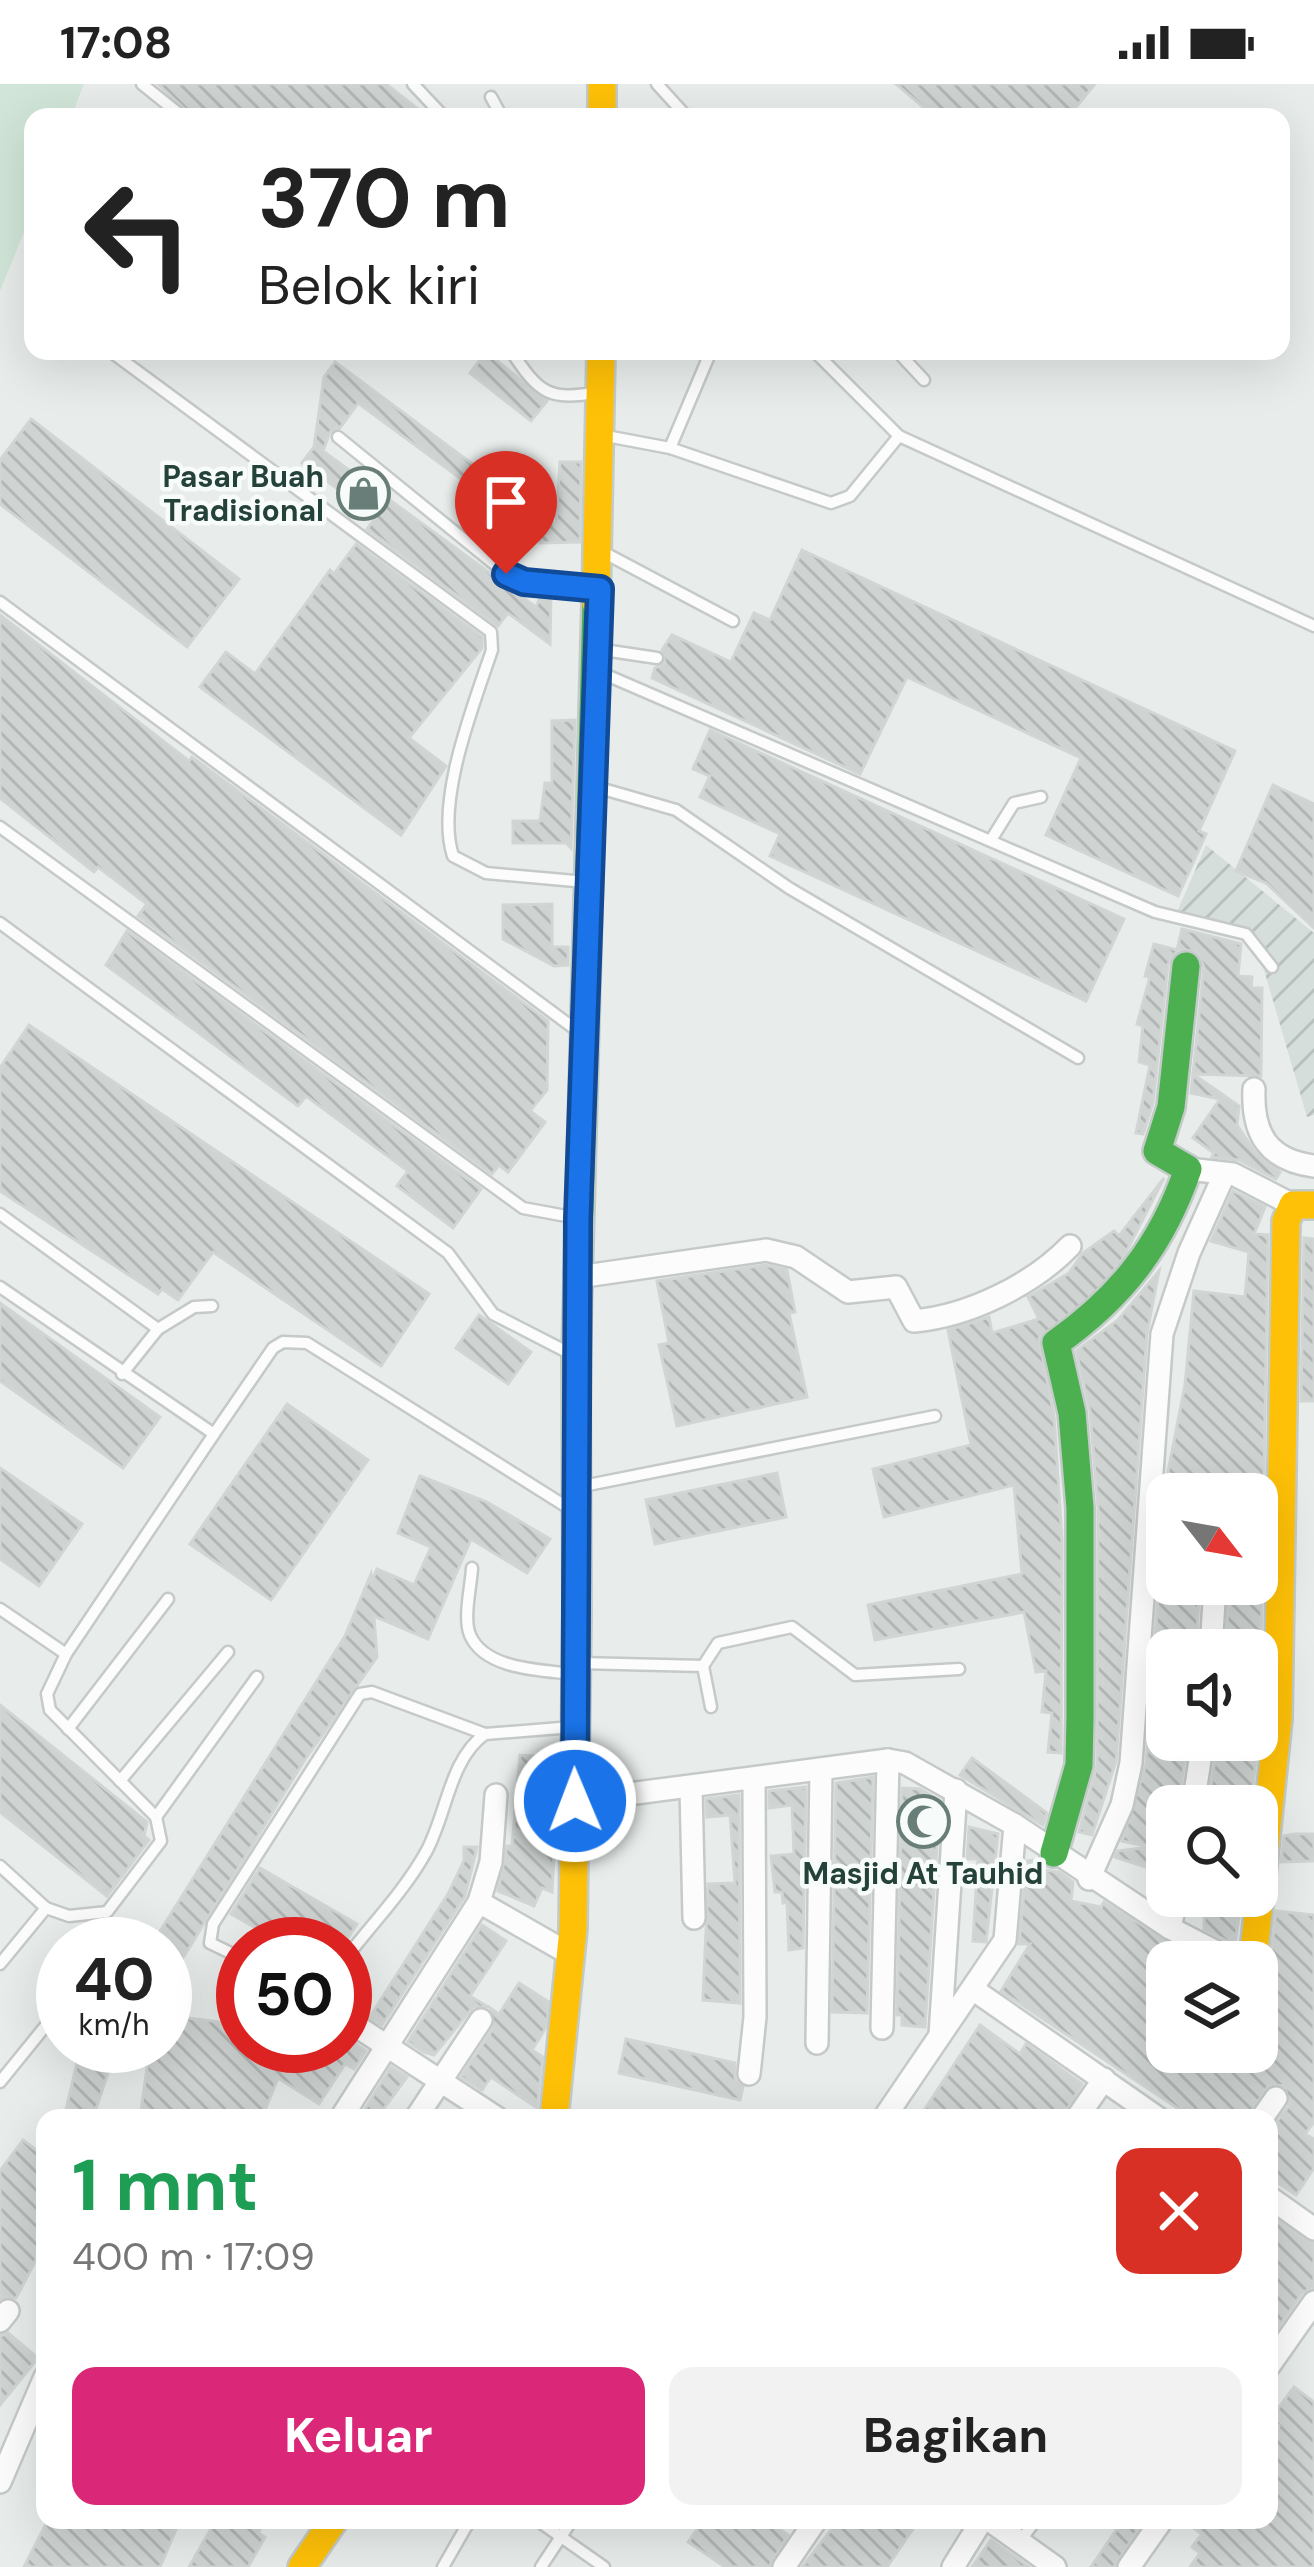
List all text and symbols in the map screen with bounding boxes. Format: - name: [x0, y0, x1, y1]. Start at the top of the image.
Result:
- text: 17:08: [60, 13, 172, 72]
- text: 370 m: [258, 144, 511, 253]
- icon: left: [60, 156, 216, 312]
- text: Belok kiri: [258, 250, 480, 321]
- pin: [455, 451, 557, 574]
- place label: Pasar Buah Tradisional: [162, 457, 324, 530]
- shop icon: Pasar Buah Tradisional: [335, 466, 391, 522]
- icon: arrive: [473, 469, 539, 535]
- north arrow: [1146, 1473, 1278, 1605]
- map controls: [1146, 1473, 1278, 2073]
- button: sound: [1146, 1629, 1278, 1761]
- position arrow: [512, 1738, 638, 1864]
- button: search: [1146, 1785, 1278, 1917]
- mosque icon: Masjid At Tauhid: [895, 1794, 951, 1850]
- place label: Masjid At Tauhid: [803, 1854, 1043, 1893]
- speed limit sign: 50: [216, 1917, 372, 2073]
- text: 40: [73, 1940, 155, 2019]
- button: layers: [1146, 1941, 1278, 2073]
- text: km/h: [79, 2005, 149, 2044]
- text: 1 mnt: [72, 2139, 258, 2232]
- button: close: [1116, 2148, 1242, 2274]
- text: 400 m · 17:09: [72, 2231, 315, 2282]
- button: Keluar: [72, 2367, 645, 2505]
- button: Bagikan: [669, 2367, 1242, 2505]

